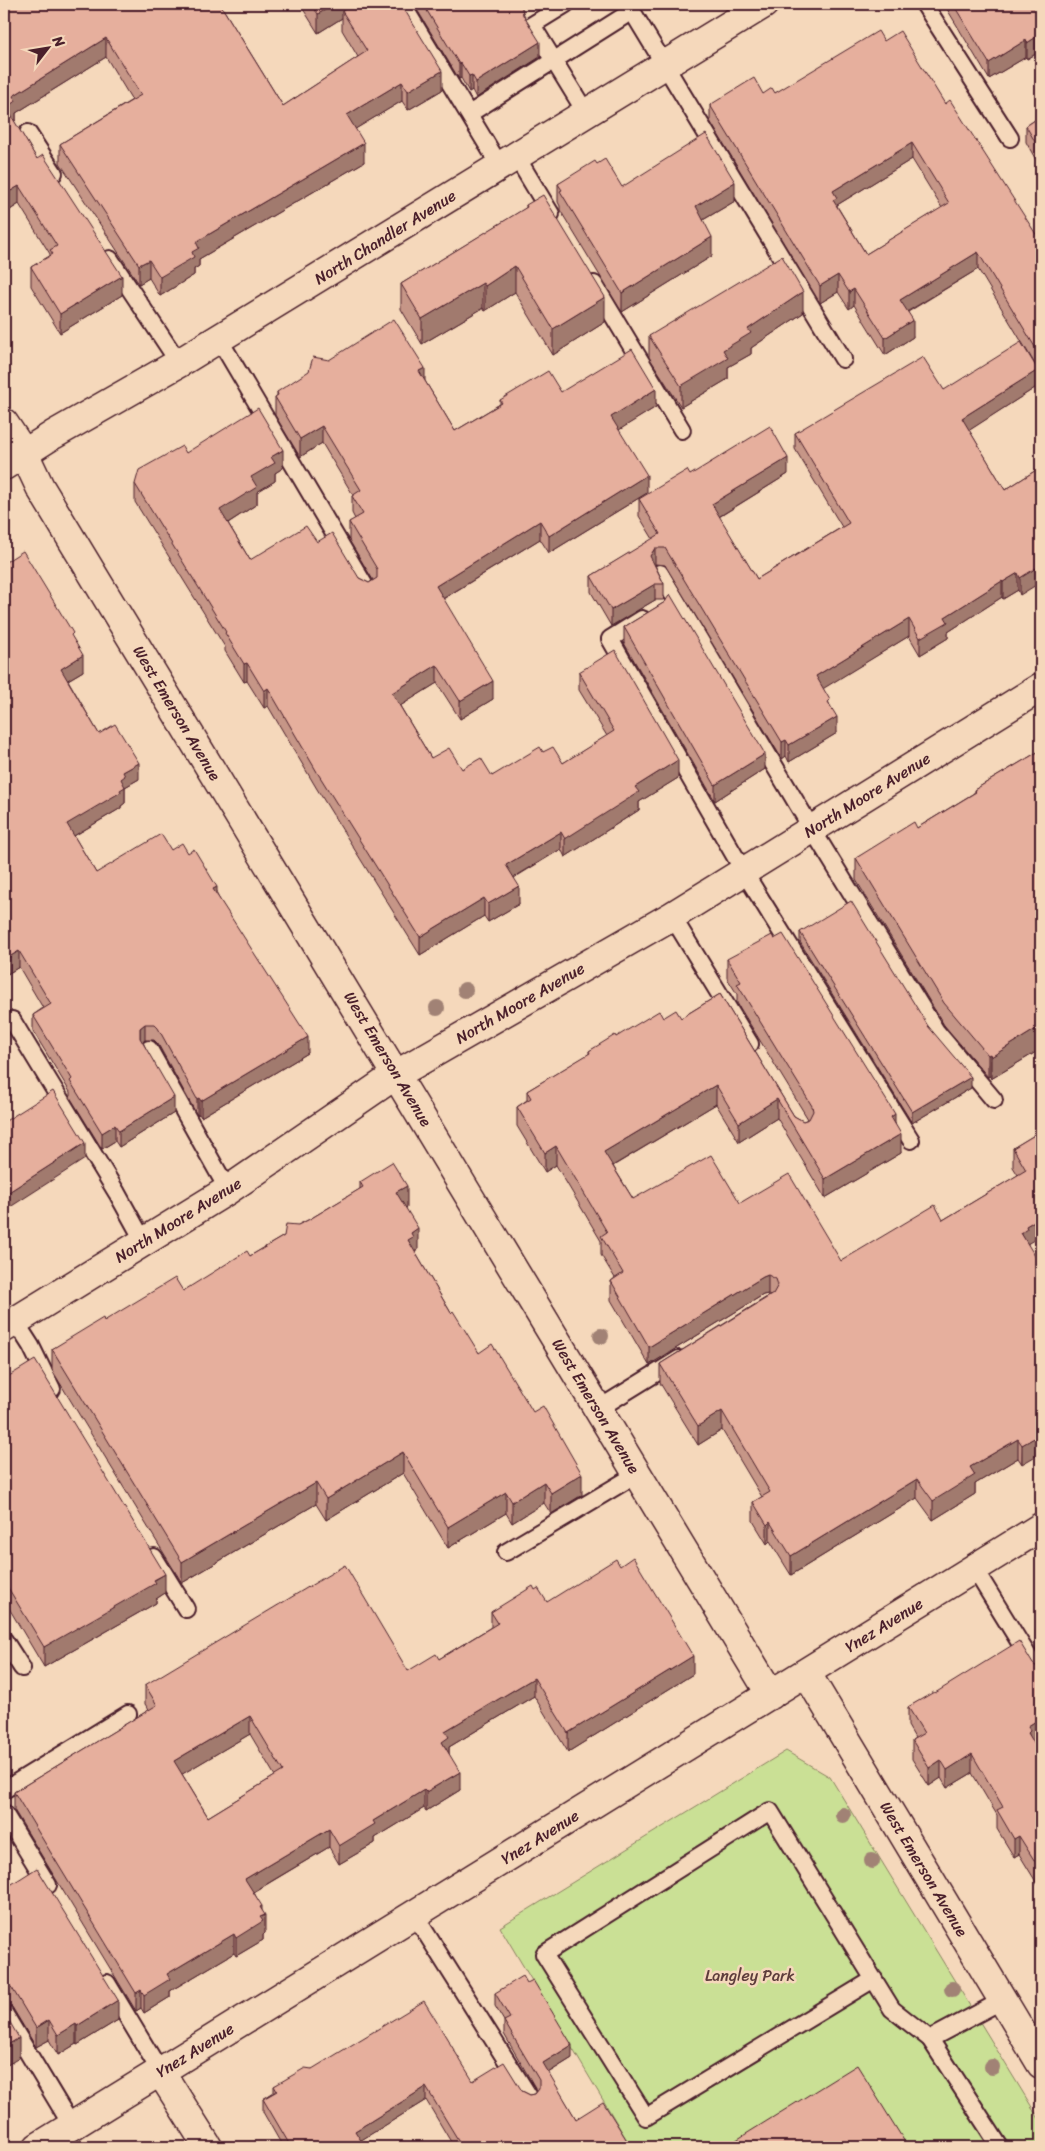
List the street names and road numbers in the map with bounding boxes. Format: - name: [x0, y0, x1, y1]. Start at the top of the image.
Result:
- street label: North Chandler Avenue: [308, 181, 462, 293]
- street label: West Emerson Avenue: [125, 639, 229, 787]
- street label: North Moore Avenue: [798, 744, 936, 846]
- street label: North Moore Avenue: [450, 954, 590, 1052]
- street label: West Emerson Avenue: [336, 985, 440, 1133]
- street label: North Moore Avenue: [109, 1169, 247, 1271]
- street label: West Emerson Avenue: [544, 1332, 648, 1480]
- street label: Ynez Avenue: [839, 1589, 929, 1661]
- street label: West Emerson Avenue: [872, 1795, 976, 1943]
- street label: Ynez Avenue: [495, 1801, 585, 1873]
- street label: Ynez Avenue: [150, 2014, 240, 2086]

